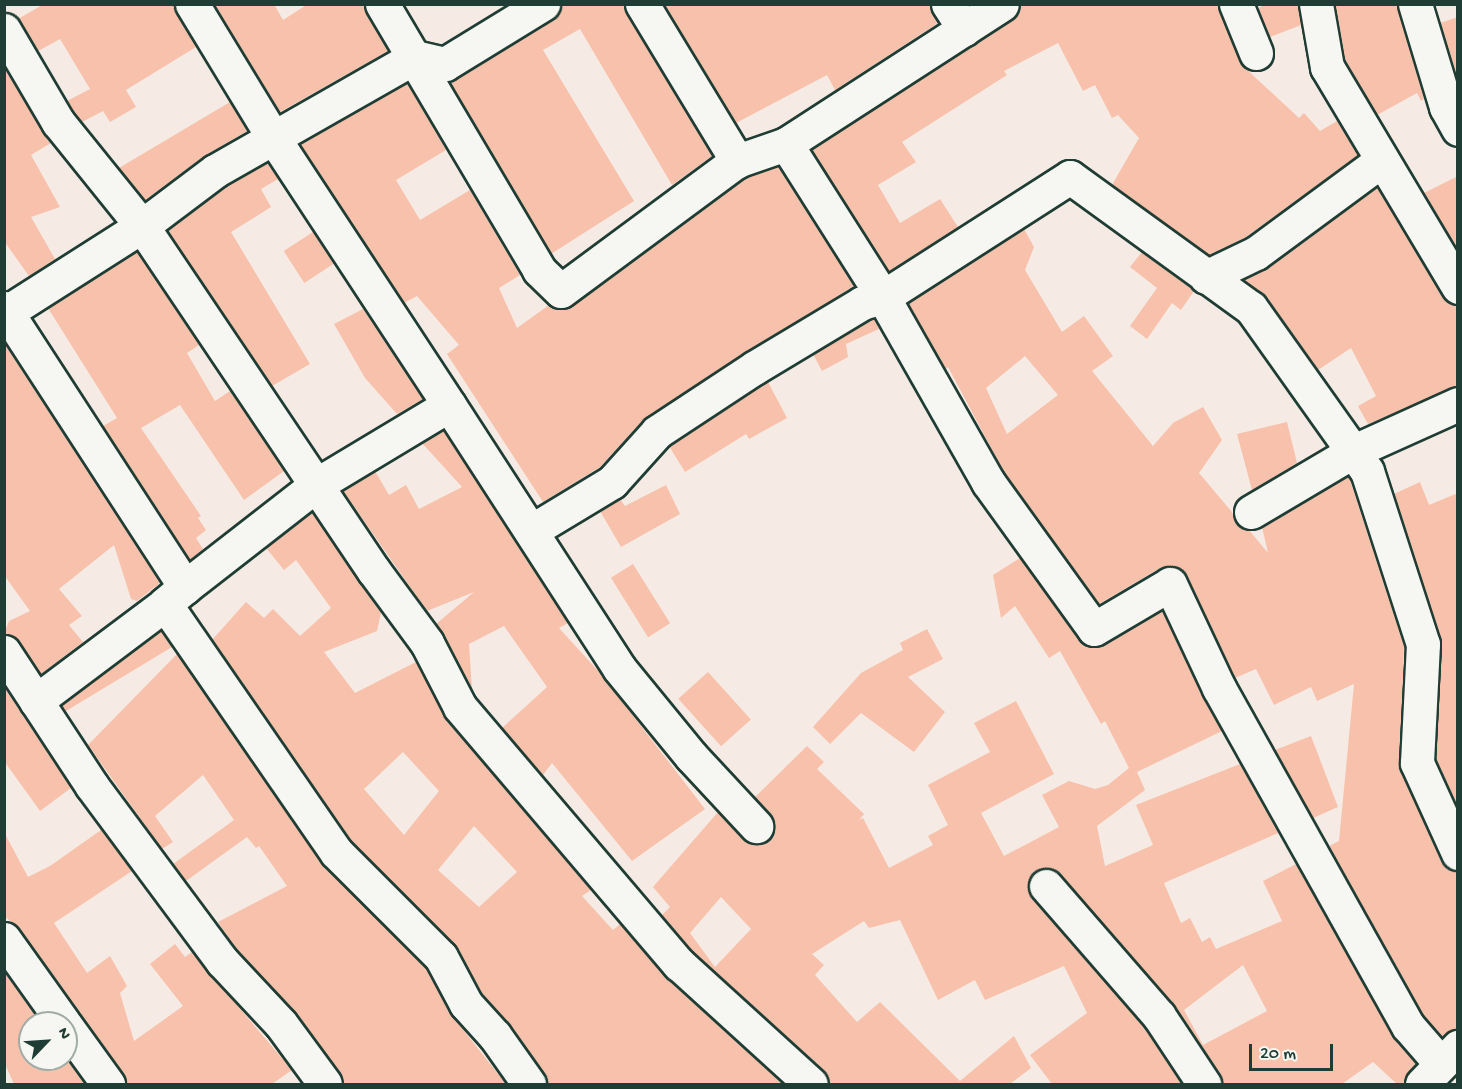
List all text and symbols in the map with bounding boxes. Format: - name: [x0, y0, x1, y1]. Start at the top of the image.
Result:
- north arrow: [18, 1011, 78, 1071]
- text: N: [52, 1025, 74, 1043]
- scale bar: [1252, 1032, 1336, 1070]
- text: 20 m: [1260, 1044, 1296, 1065]

